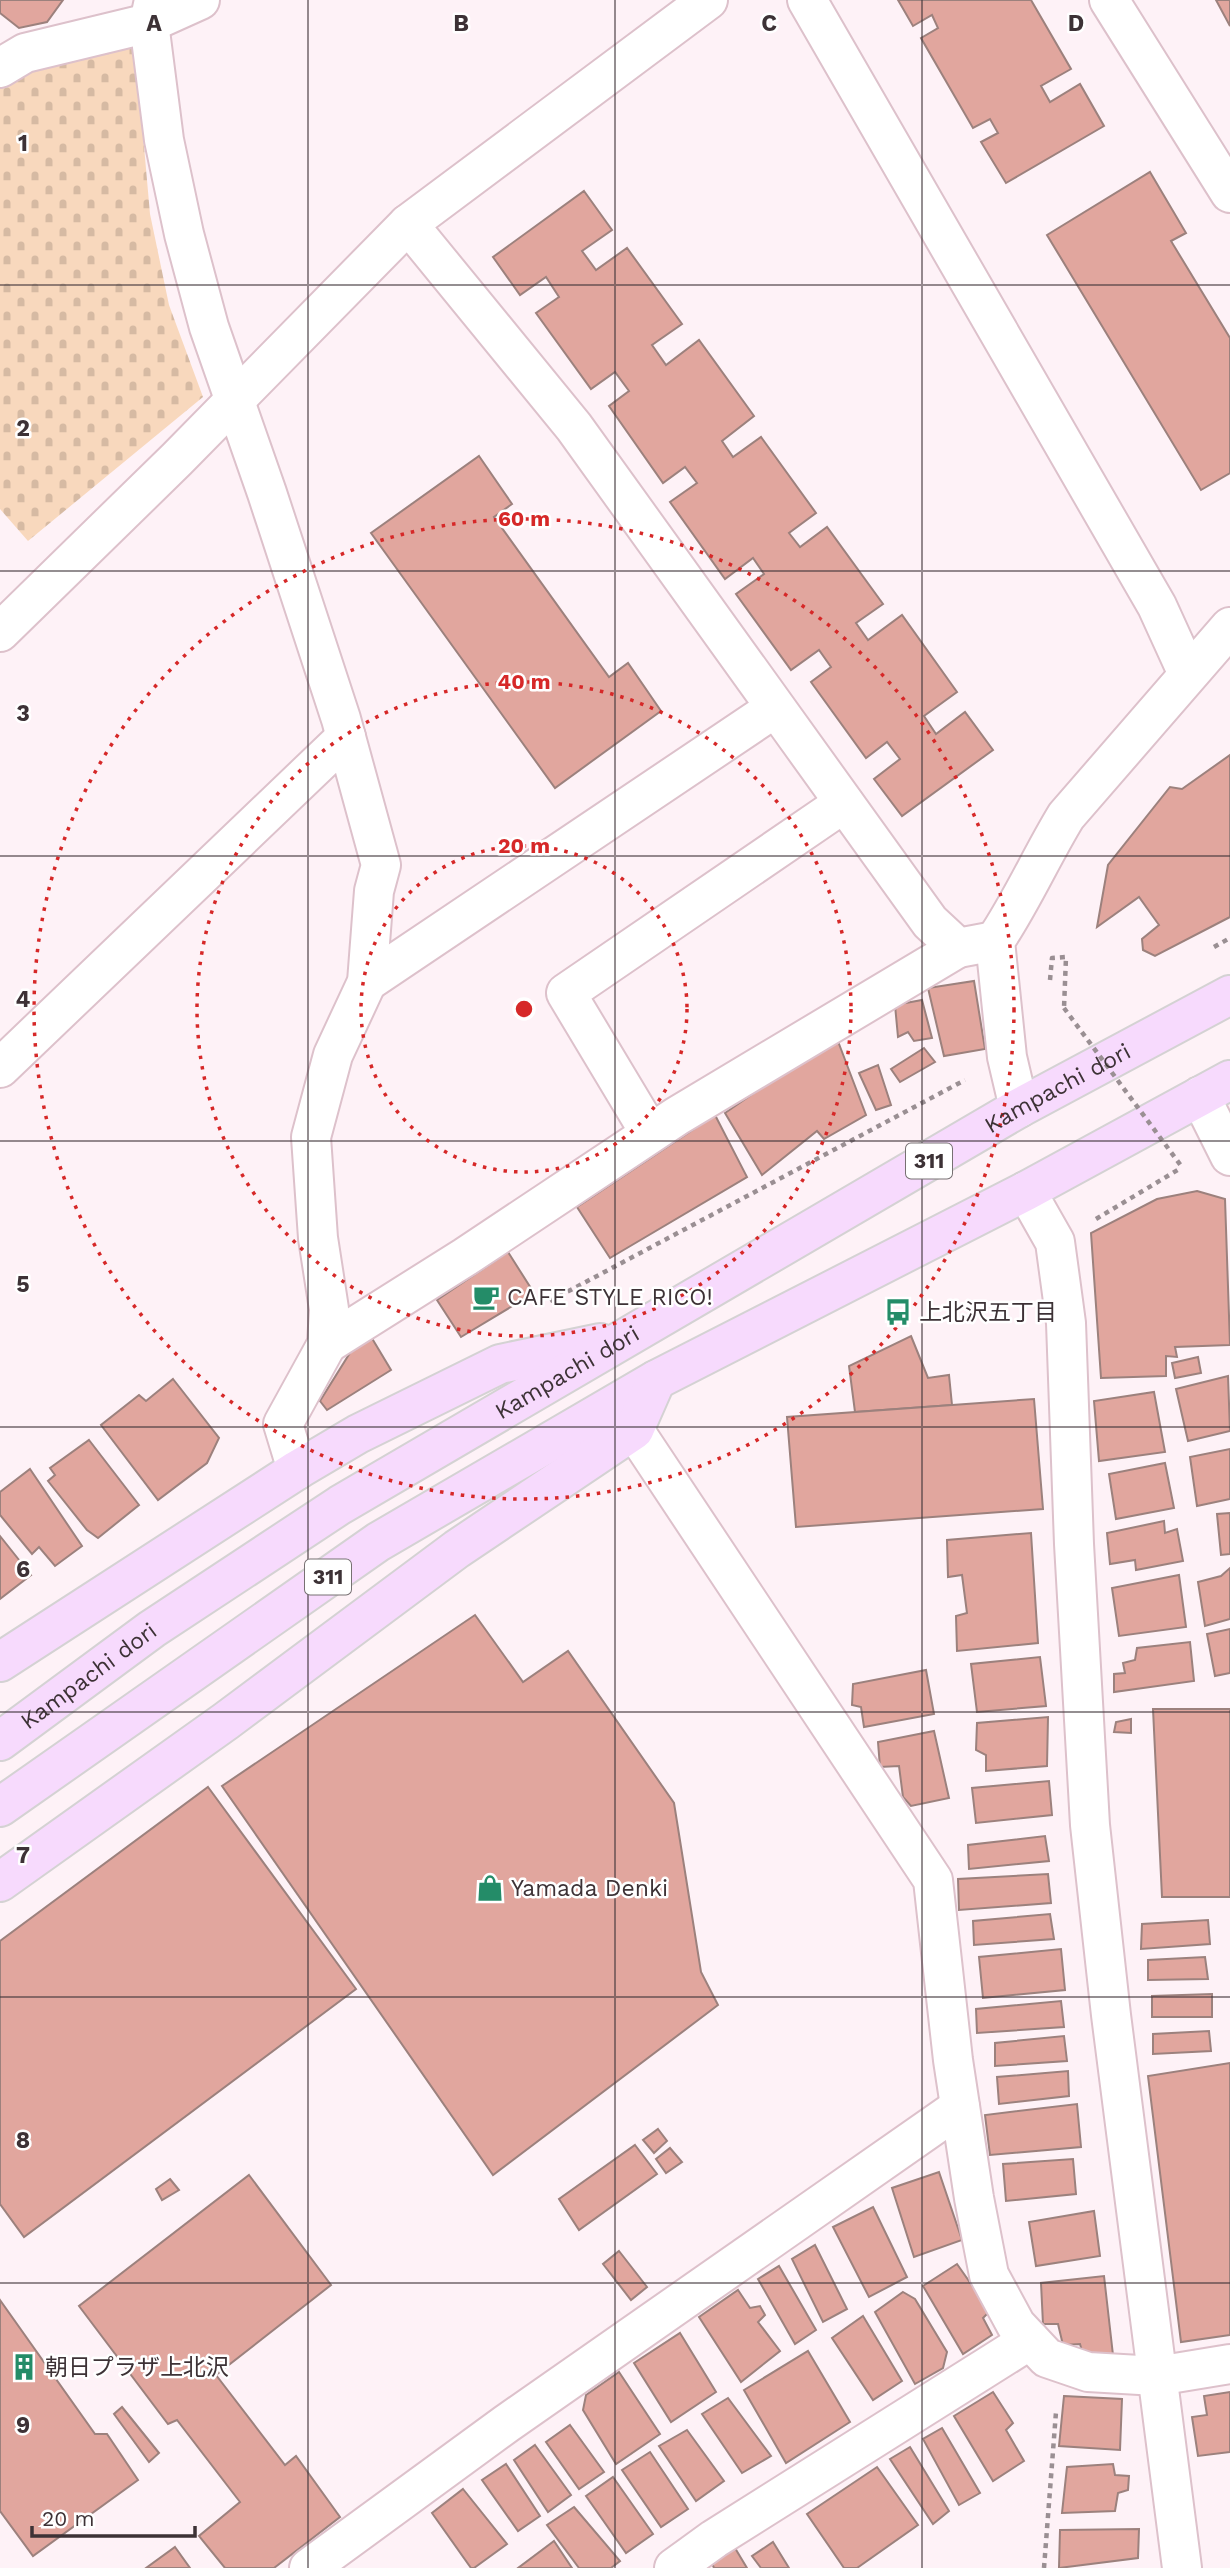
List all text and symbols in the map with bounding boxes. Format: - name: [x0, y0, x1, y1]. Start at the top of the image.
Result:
- text: A: [146, 10, 162, 37]
- text: B: [453, 10, 469, 37]
- text: C: [761, 10, 777, 37]
- text: D: [1068, 10, 1084, 37]
- text: 1: [18, 130, 28, 157]
- text: 2: [16, 415, 30, 442]
- text: 60 m: [498, 506, 550, 531]
- text: 40 m: [498, 669, 550, 694]
- text: 3: [16, 700, 30, 727]
- text: 20 m: [498, 833, 550, 858]
- text: 4: [16, 986, 31, 1013]
- centre of rings: [512, 997, 536, 1021]
- street label: Kampachi dori: [980, 1038, 1135, 1139]
- road number: 311: [906, 1144, 952, 1178]
- text: 5: [16, 1271, 30, 1298]
- cafe icon: CAFE STYLE RICO!: [471, 1282, 501, 1312]
- place label: CAFE STYLE RICO!: [507, 1284, 713, 1311]
- bus stop icon: 上北沢五丁目: [883, 1297, 913, 1327]
- place label: 上北沢五丁目: [919, 1299, 1057, 1326]
- street label: Kampachi dori: [491, 1320, 644, 1425]
- text: 6: [16, 1556, 30, 1583]
- road number: 311: [305, 1560, 351, 1594]
- street label: Kampachi dori: [16, 1617, 162, 1735]
- text: 7: [16, 1842, 30, 1869]
- shop icon: Yamada Denki: [475, 1873, 505, 1903]
- place label: Yamada Denki: [511, 1875, 668, 1902]
- text: 8: [16, 2127, 30, 2154]
- building icon: 朝日プラザ上北沢: [9, 2352, 39, 2382]
- place label: 朝日プラザ上北沢: [45, 2354, 229, 2381]
- text: 9: [16, 2412, 30, 2439]
- scale bar: [32, 2494, 194, 2538]
- text: 20 m: [42, 2506, 94, 2531]

